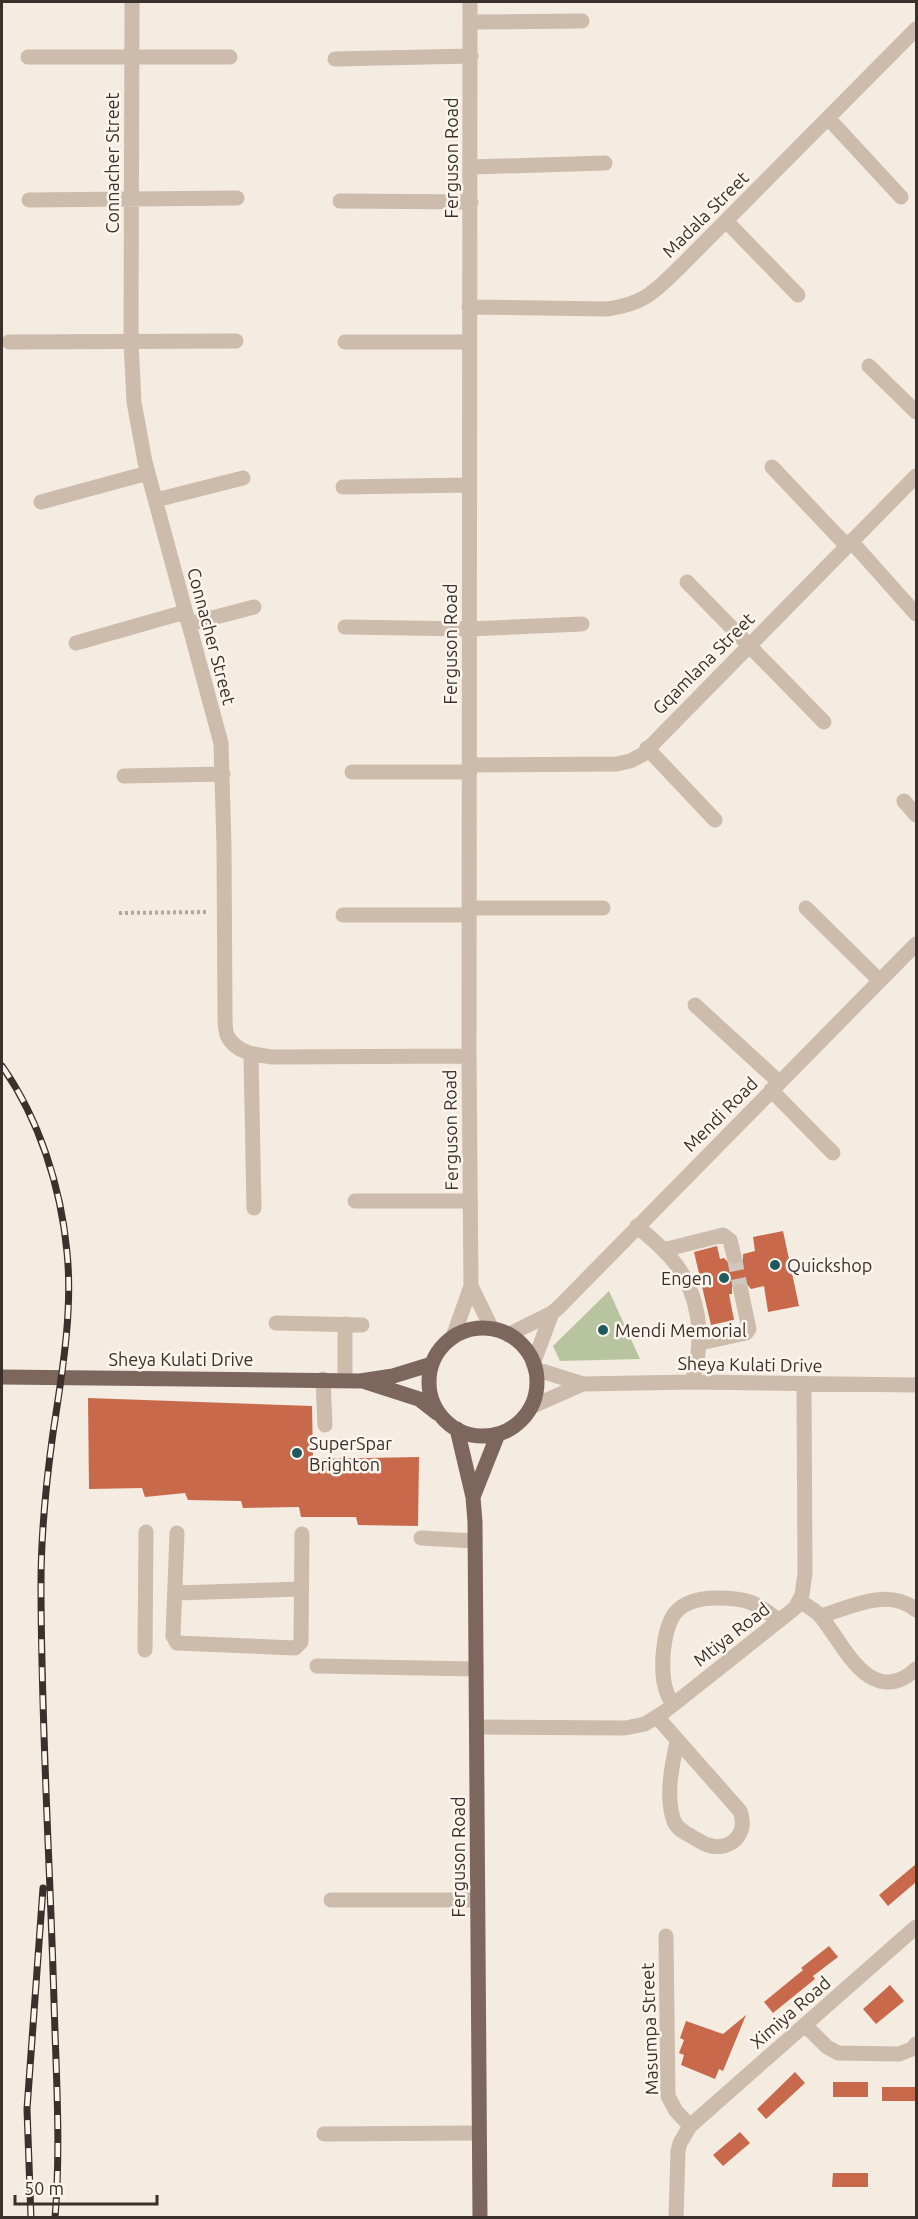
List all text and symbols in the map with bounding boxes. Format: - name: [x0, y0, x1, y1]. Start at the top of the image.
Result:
- street label: Connacher Street: [102, 92, 122, 234]
- street label: Ferguson Road: [441, 97, 461, 219]
- street label: Madala Street: [658, 167, 752, 261]
- street label: Connacher Street: [184, 565, 240, 707]
- street label: Ferguson Road: [440, 583, 460, 705]
- street label: Gqamlana Street: [648, 608, 758, 718]
- street label: Ferguson Road: [439, 1069, 461, 1191]
- street label: Mendi Road: [679, 1073, 761, 1155]
- place label: Quickshop: [787, 1255, 872, 1276]
- marker: Quickshop: [768, 1258, 782, 1272]
- place label: Engen: [661, 1268, 712, 1288]
- marker: Engen: [717, 1271, 731, 1285]
- place label: Mendi Memorial: [615, 1320, 747, 1340]
- marker: Mendi Memorial: [596, 1323, 610, 1337]
- street label: Sheya Kulati Drive: [109, 1349, 253, 1369]
- street label: Sheya Kulati Drive: [677, 1353, 823, 1375]
- place label: SuperSpar Brighton: [309, 1433, 392, 1474]
- marker: SuperSpar Brighton: [290, 1446, 304, 1460]
- street label: Mtiya Road: [689, 1598, 773, 1670]
- street label: Ferguson Road: [448, 1796, 468, 1918]
- street label: Masumpa Street: [637, 1962, 661, 2096]
- street label: Ximiya Road: [746, 1972, 834, 2052]
- scale bar: [15, 2168, 158, 2206]
- text: 50 m: [24, 2178, 64, 2198]

